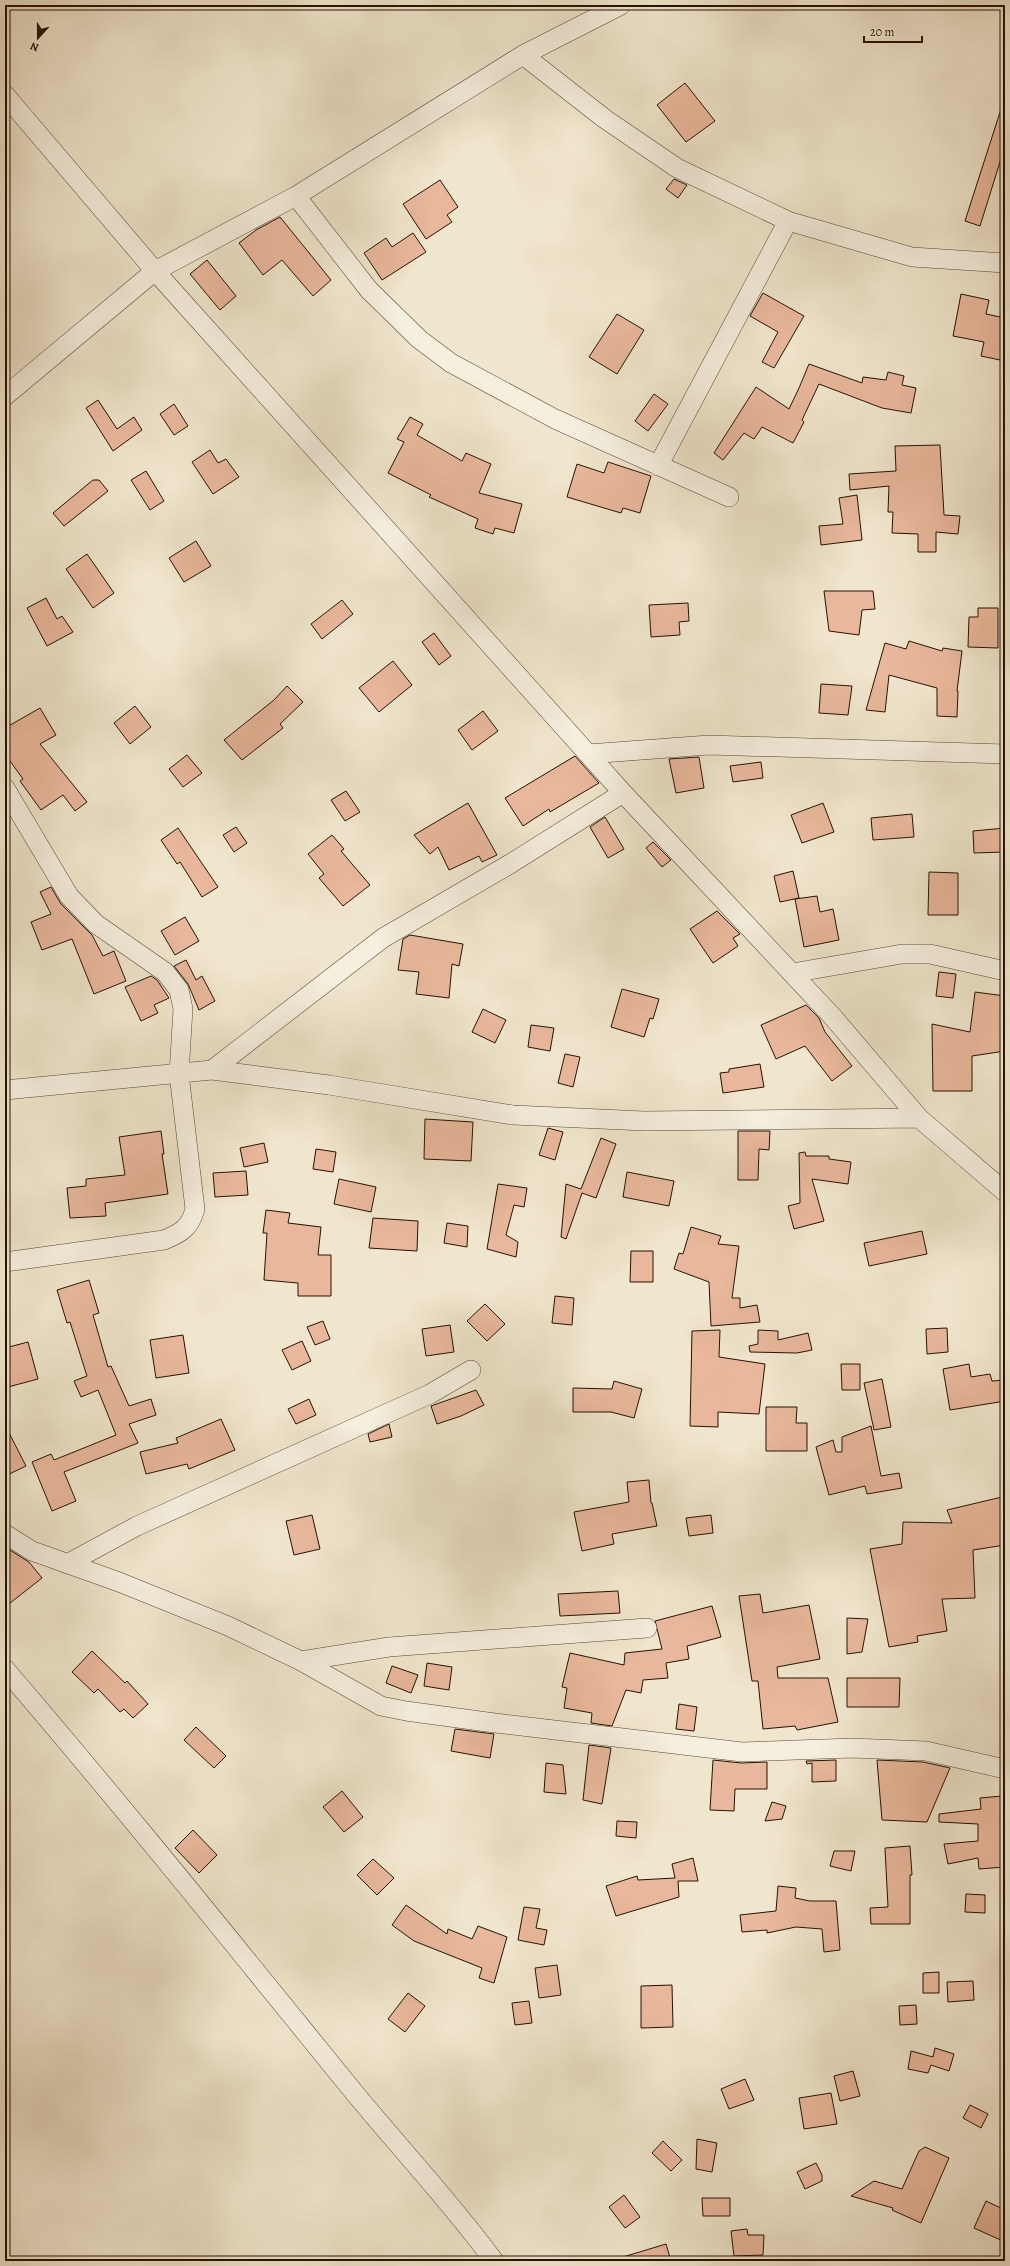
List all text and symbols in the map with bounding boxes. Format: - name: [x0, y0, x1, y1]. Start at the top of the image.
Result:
- north arrow: [18, 18, 58, 58]
- scale bar: [864, 18, 922, 44]
- text: 20 m: [870, 24, 894, 40]
- text: N: [28, 38, 41, 55]

